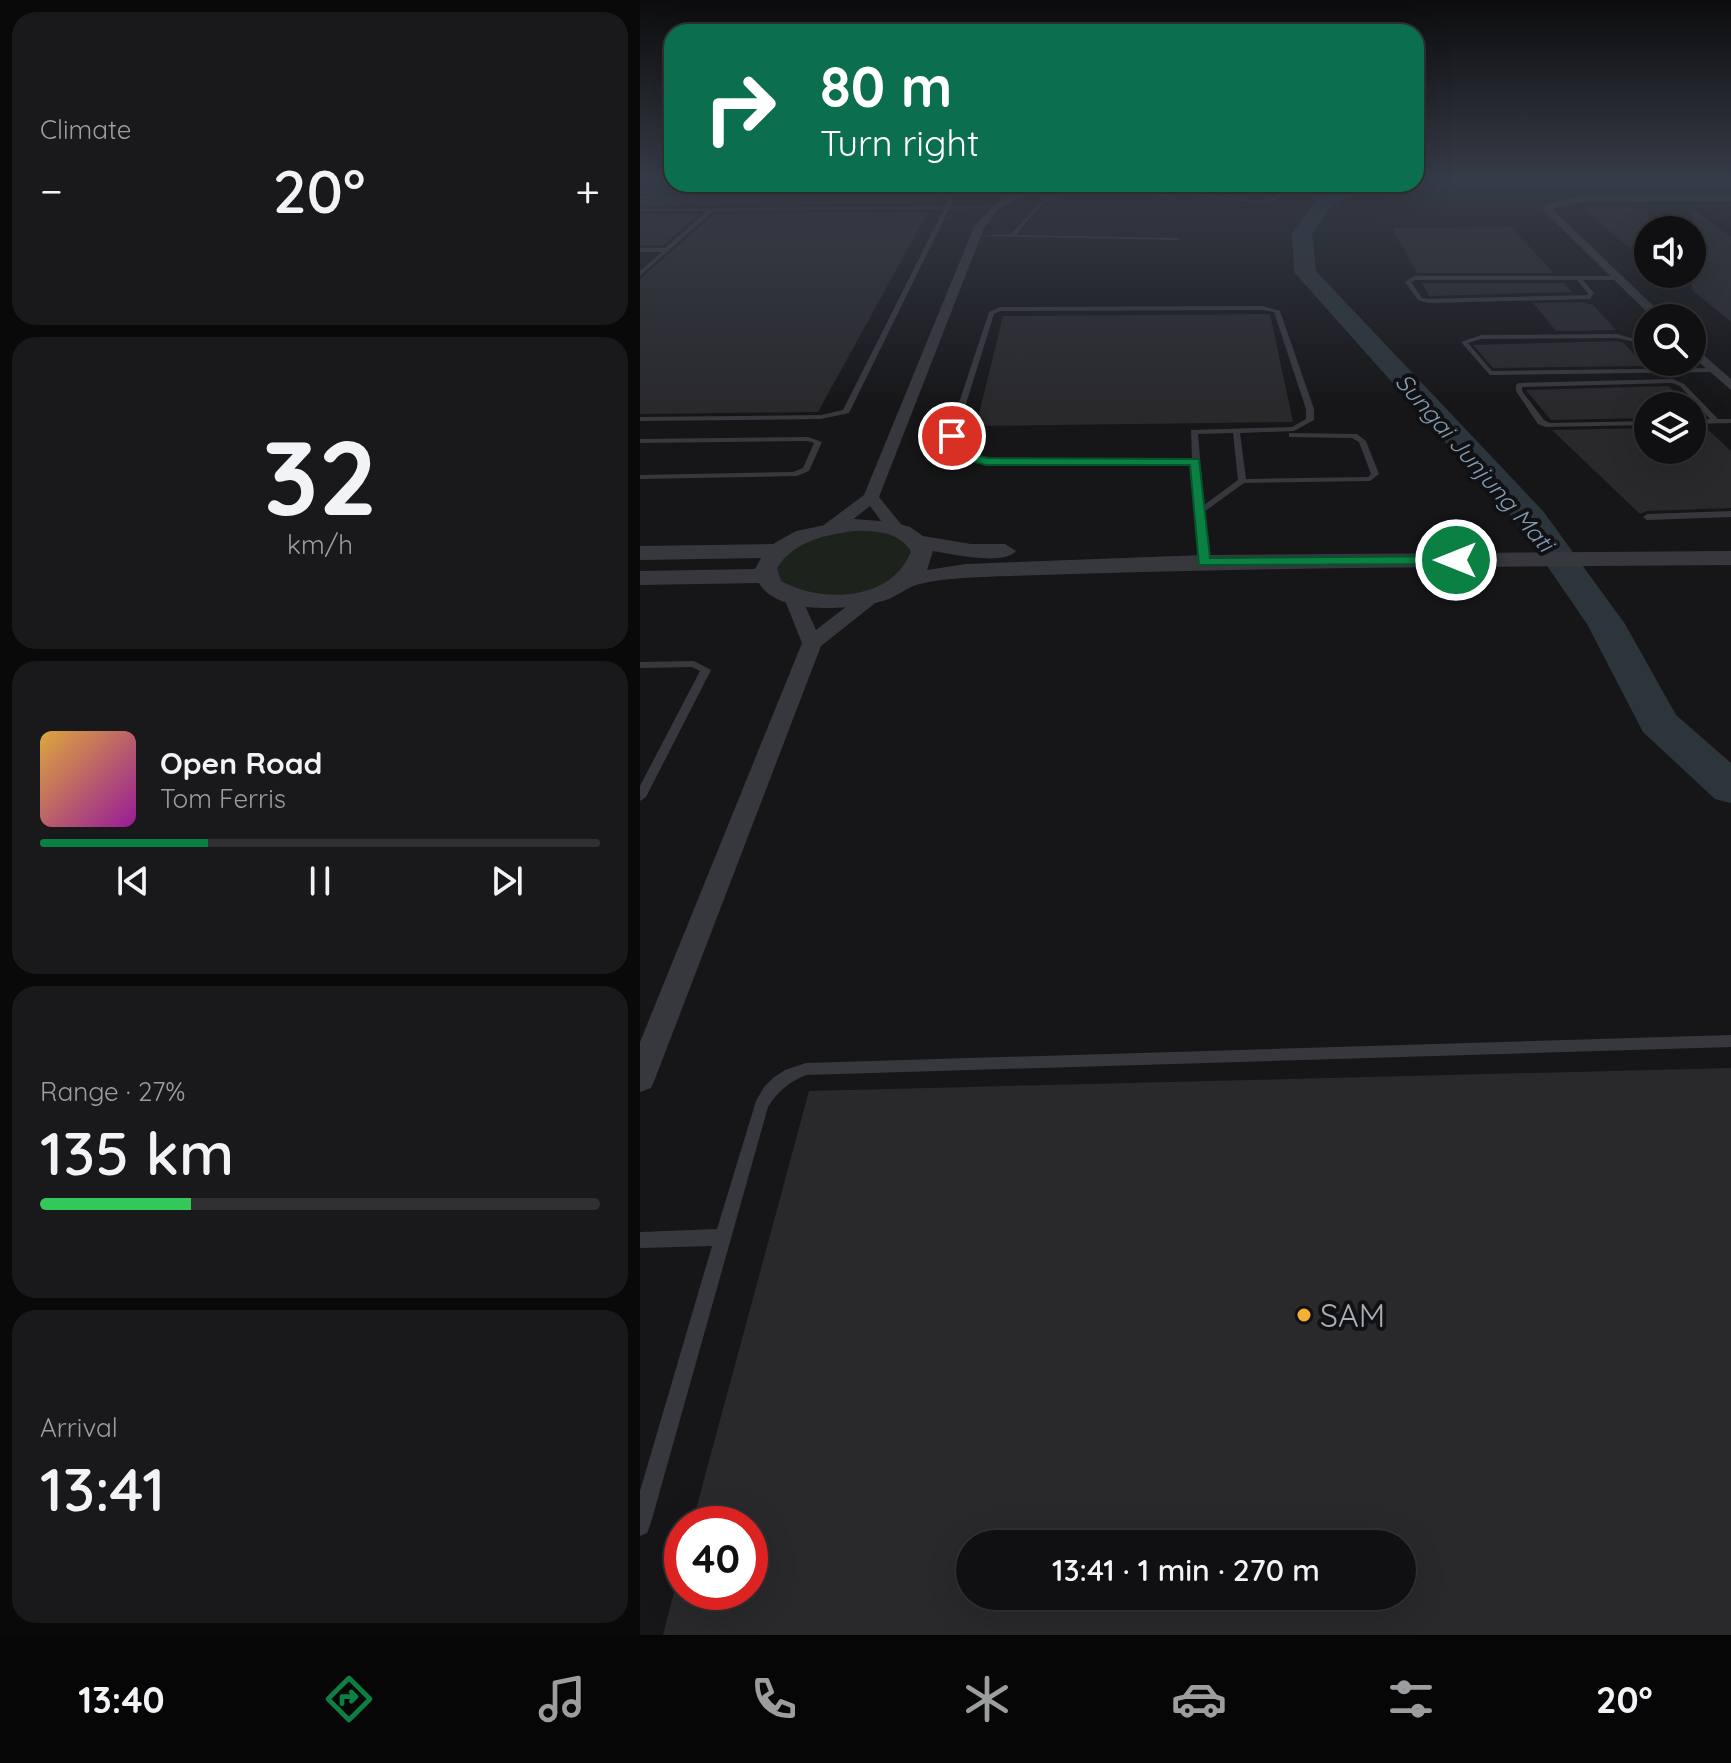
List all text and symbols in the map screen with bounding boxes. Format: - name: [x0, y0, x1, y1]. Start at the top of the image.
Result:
- text: 80 m: [820, 51, 952, 121]
- icon: right: [688, 56, 792, 160]
- text: Climate: [40, 113, 131, 146]
- text: Turn right: [820, 120, 979, 165]
- text: 20°: [273, 153, 365, 228]
- text: −: [40, 163, 63, 218]
- text: +: [575, 163, 600, 218]
- map controls: [1634, 216, 1706, 464]
- button: sound: [1634, 216, 1706, 288]
- button: search: [1634, 304, 1706, 376]
- water label: Sungai Junjung Mati: [1389, 367, 1563, 559]
- button: layers: [1634, 392, 1706, 464]
- pin: [918, 402, 986, 470]
- text: 32: [262, 411, 378, 541]
- icon: arrive: [930, 414, 974, 458]
- position arrow: [1414, 518, 1498, 602]
- text: km/h: [287, 528, 353, 561]
- text: Open Road: [160, 744, 322, 782]
- text: Tom Ferris: [160, 782, 286, 815]
- icon: previous: [111, 859, 155, 903]
- icon: pause: [298, 859, 342, 903]
- icon: next: [485, 859, 529, 903]
- text: Range · 27%: [40, 1075, 185, 1108]
- text: 135 km: [40, 1115, 234, 1190]
- place label: SAM: [1320, 1295, 1385, 1335]
- marker: SAM: [1295, 1306, 1313, 1324]
- text: Arrival: [40, 1411, 118, 1444]
- text: 13:41: [40, 1451, 165, 1526]
- speed limit sign: 40: [664, 1506, 768, 1610]
- text: 13:41 · 1 min · 270 m: [1052, 1551, 1320, 1589]
- icon: directions: [321, 1671, 377, 1727]
- icon: music: [534, 1671, 590, 1727]
- icon: phone: [746, 1671, 802, 1727]
- icon: climate: [959, 1671, 1015, 1727]
- icon: car: [1171, 1671, 1227, 1727]
- icon: filters: [1383, 1671, 1439, 1727]
- text: 13:40: [78, 1677, 165, 1722]
- text: 20°: [1596, 1677, 1653, 1722]

